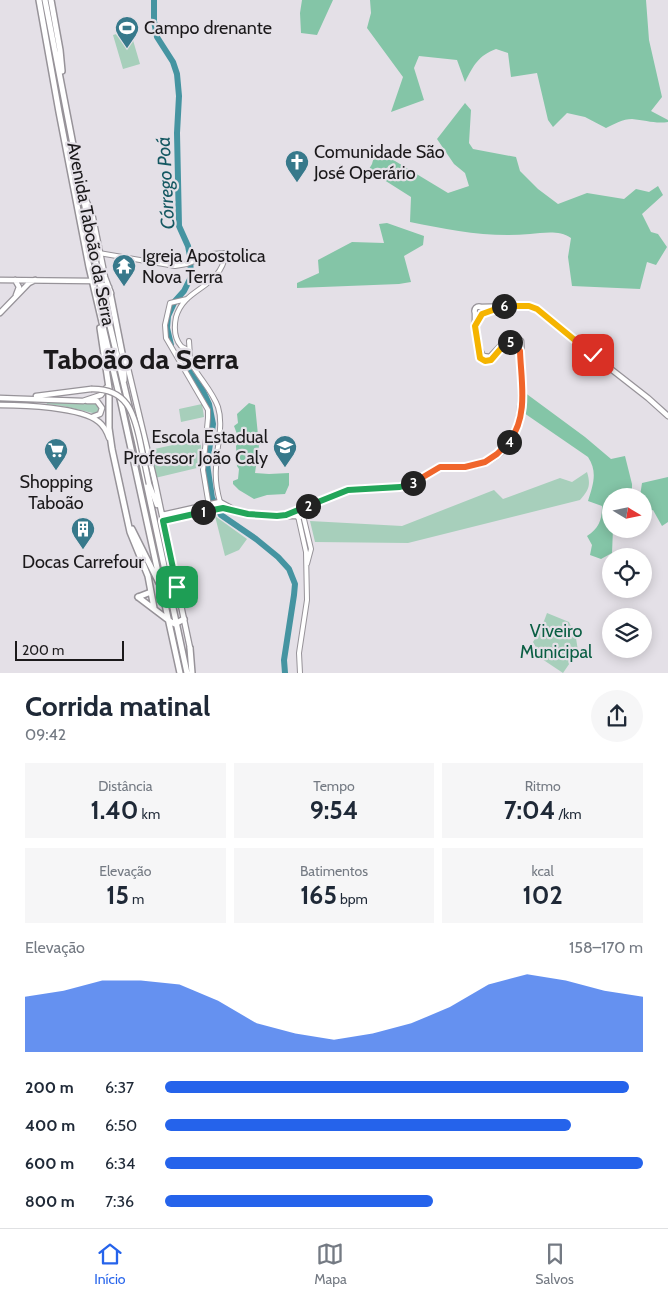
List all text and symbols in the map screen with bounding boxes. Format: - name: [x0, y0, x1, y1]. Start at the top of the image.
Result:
- sports icon: Campo drenante: [114, 15, 140, 49]
- place label: Campo drenante: [144, 17, 272, 39]
- water label: Córrego Poá: [152, 136, 179, 230]
- street label: Avenida Taboão da Serra: [62, 140, 120, 328]
- place label: Comunidade São José Operário: [313, 141, 445, 184]
- church icon: Comunidade São José Operário: [284, 149, 310, 183]
- place label: Igreja Apostolica Nova Terra: [142, 245, 266, 288]
- temple icon: Igreja Apostolica Nova Terra: [111, 253, 137, 287]
- pin: 6: [492, 294, 516, 318]
- text: 6: [501, 297, 508, 315]
- pin: 5: [498, 330, 522, 354]
- text: 5: [507, 333, 514, 351]
- pin: [572, 334, 614, 376]
- icon: check: [579, 341, 607, 369]
- district label: Taboão da Serra: [43, 342, 239, 376]
- place label: Escola Estadual Professor João Caly: [123, 426, 269, 469]
- pin: 4: [496, 430, 522, 454]
- text: 4: [505, 433, 514, 451]
- school or university icon: Escola Estadual Professor João Caly: [272, 434, 298, 468]
- supermarket icon: Shopping Taboão: [43, 437, 69, 471]
- pin: 3: [400, 470, 426, 496]
- place label: Shopping Taboão: [20, 471, 94, 514]
- text: 3: [410, 474, 417, 492]
- north arrow: [602, 488, 652, 538]
- map controls: [602, 488, 652, 658]
- pin: 2: [296, 494, 320, 518]
- text: 2: [305, 497, 312, 515]
- pin: 1: [190, 500, 216, 524]
- text: 1: [201, 503, 206, 521]
- building icon: Docas Carrefour: [70, 516, 96, 550]
- button: locate: [602, 548, 652, 598]
- place label: Docas Carrefour: [22, 551, 144, 573]
- pin: [156, 566, 198, 608]
- icon: arrive: [163, 573, 191, 601]
- button: layers: [602, 608, 652, 658]
- park label: Viveiro Municipal: [520, 620, 593, 663]
- scale bar: [15, 638, 124, 661]
- text: 200 m: [22, 641, 64, 659]
- text: Corrida matinal: [25, 689, 210, 723]
- button: share: [591, 690, 643, 742]
- text: 09:42: [25, 725, 66, 744]
- text: Distância: [98, 777, 152, 795]
- text: Tempo: [313, 777, 355, 795]
- text: Ritmo: [525, 777, 561, 795]
- text: 1.40: [91, 795, 138, 825]
- text: 9:54: [310, 795, 358, 825]
- text: 7:04: [504, 795, 555, 825]
- text: km: [138, 805, 160, 823]
- text: /km: [555, 805, 582, 823]
- text: Elevação: [99, 862, 152, 880]
- text: Batimentos: [300, 862, 368, 880]
- text: kcal: [531, 862, 554, 880]
- text: 15: [106, 880, 129, 910]
- text: 165: [300, 880, 337, 910]
- text: 102: [523, 880, 563, 910]
- text: m: [129, 890, 144, 908]
- text: bpm: [337, 890, 368, 908]
- text: Elevação: [25, 938, 85, 957]
- text: 158–170 m: [569, 938, 643, 957]
- text: 200 m: [25, 1078, 74, 1097]
- text: 6:37: [105, 1078, 134, 1097]
- text: 400 m: [25, 1116, 75, 1135]
- text: 6:50: [105, 1116, 137, 1135]
- text: 600 m: [25, 1154, 74, 1173]
- text: 6:34: [105, 1154, 135, 1173]
- text: 800 m: [25, 1192, 75, 1211]
- text: 7:36: [105, 1192, 134, 1211]
- tab: Início: [94, 1240, 126, 1288]
- tab: Mapa: [314, 1240, 347, 1288]
- tab: Salvos: [535, 1240, 574, 1288]

